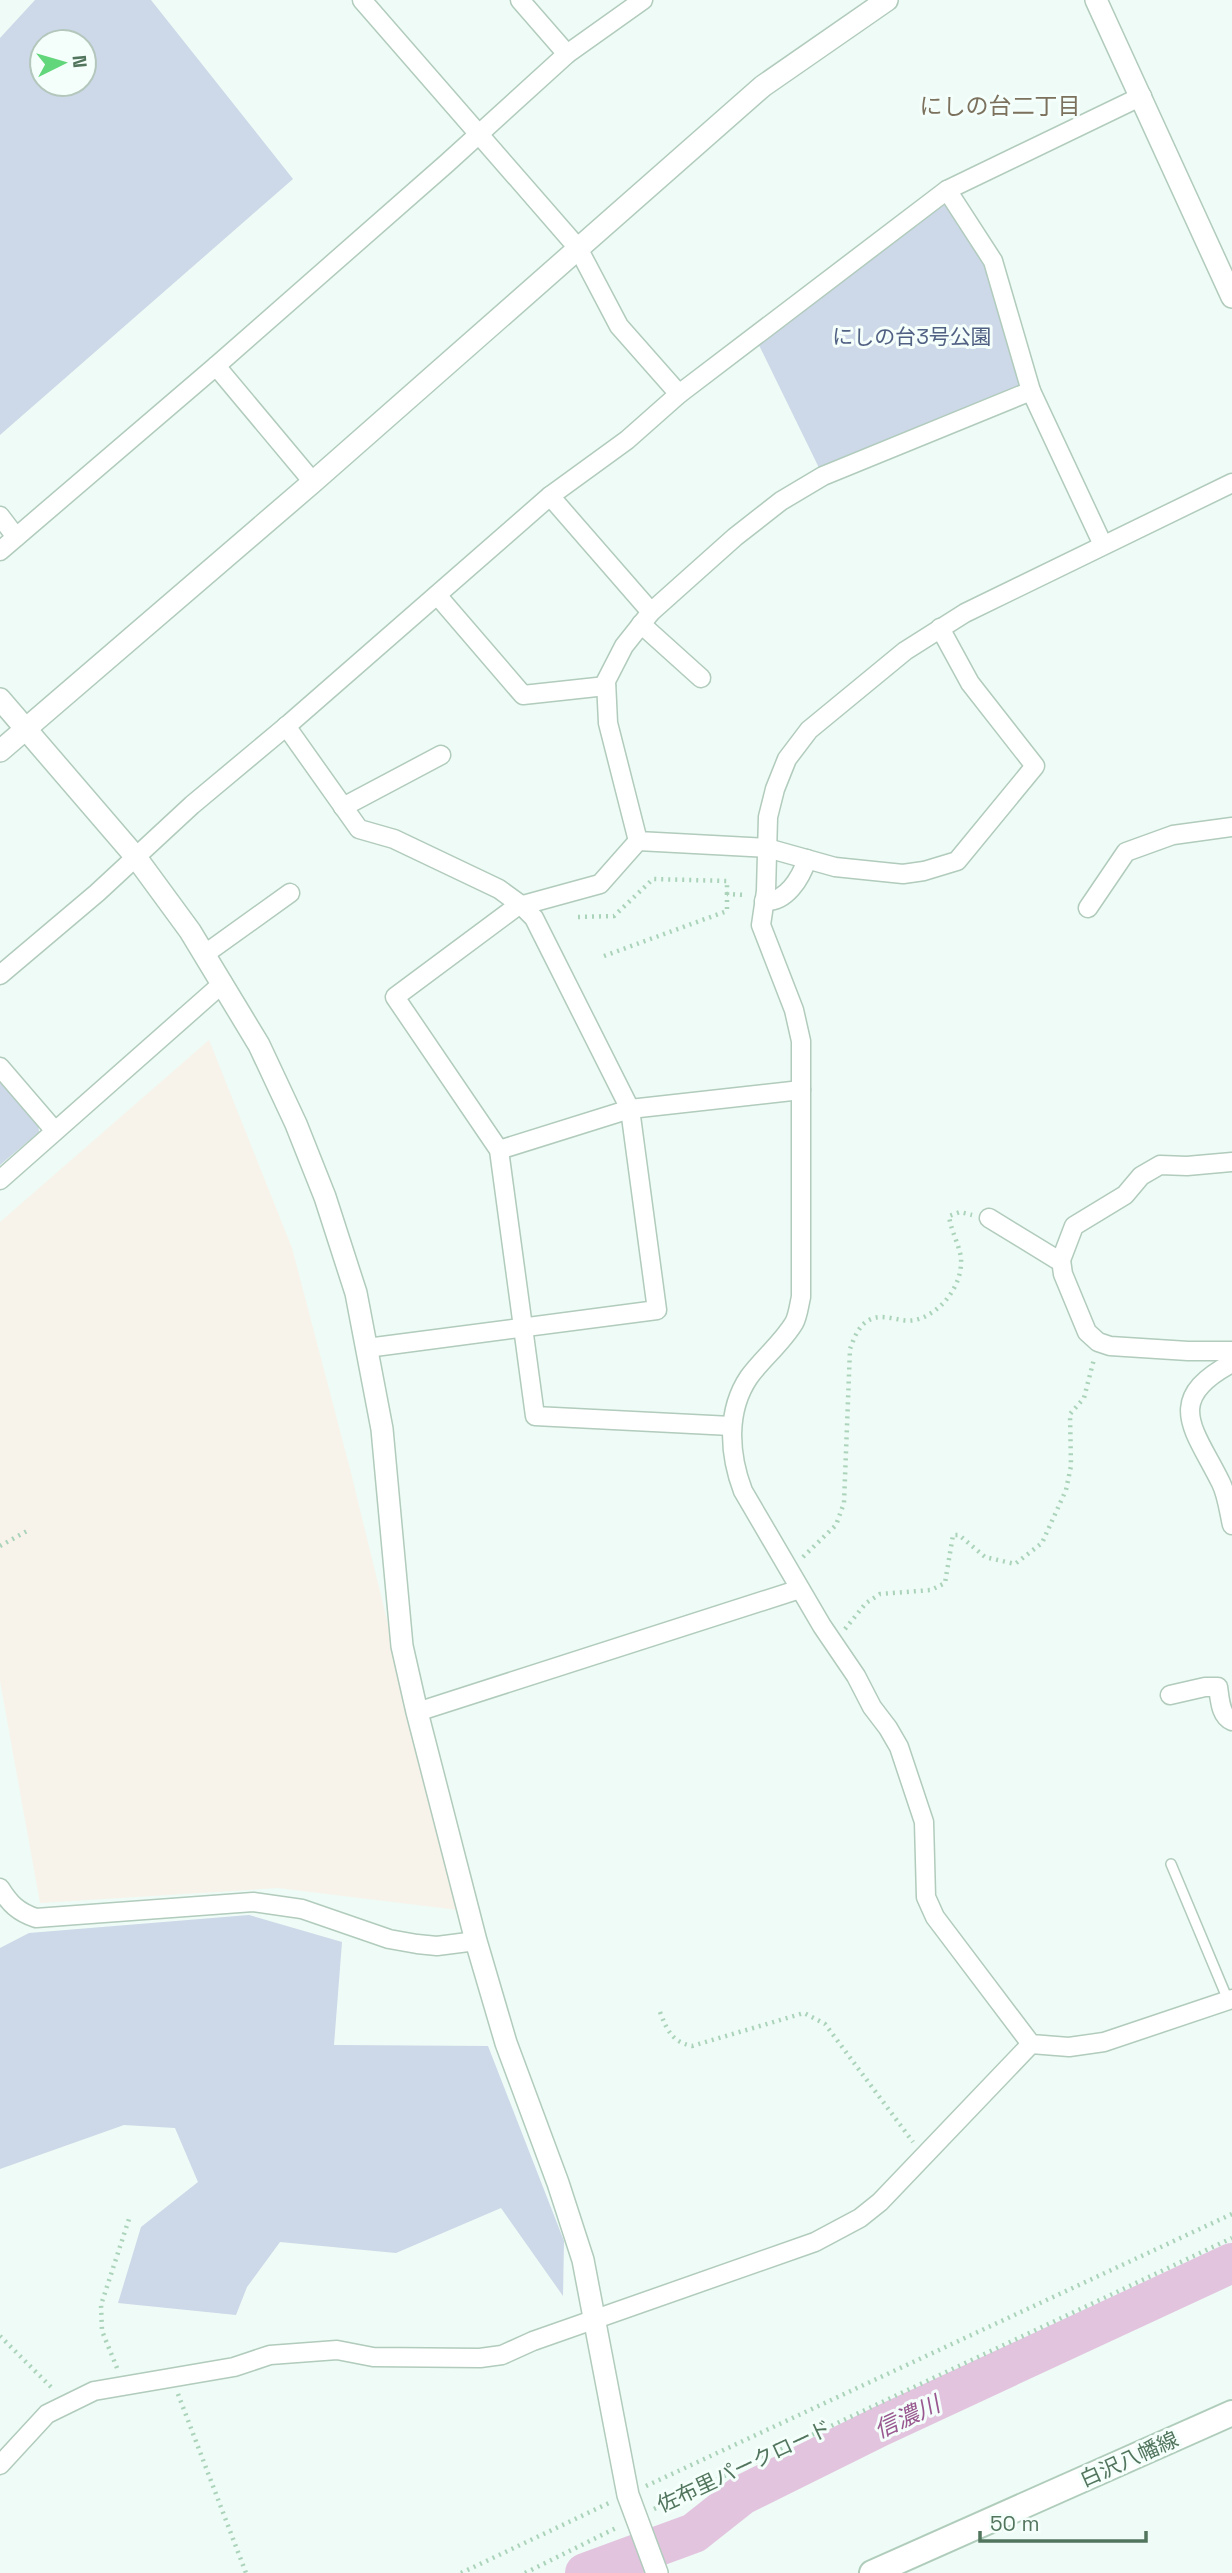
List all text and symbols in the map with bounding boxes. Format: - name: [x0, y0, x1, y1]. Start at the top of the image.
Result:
- north arrow: [28, 28, 98, 98]
- text: N: [66, 54, 92, 69]
- district label: にしの台二丁目: [920, 91, 1081, 121]
- park label: にしの台3号公園: [832, 323, 992, 350]
- water label: 信濃川: [869, 2388, 947, 2445]
- street label: 佐布里パークロード: [653, 2414, 835, 2518]
- street label: 白沢八幡線: [1076, 2425, 1182, 2493]
- scale bar: [980, 2500, 1146, 2544]
- text: 50 m: [990, 2510, 1040, 2537]

